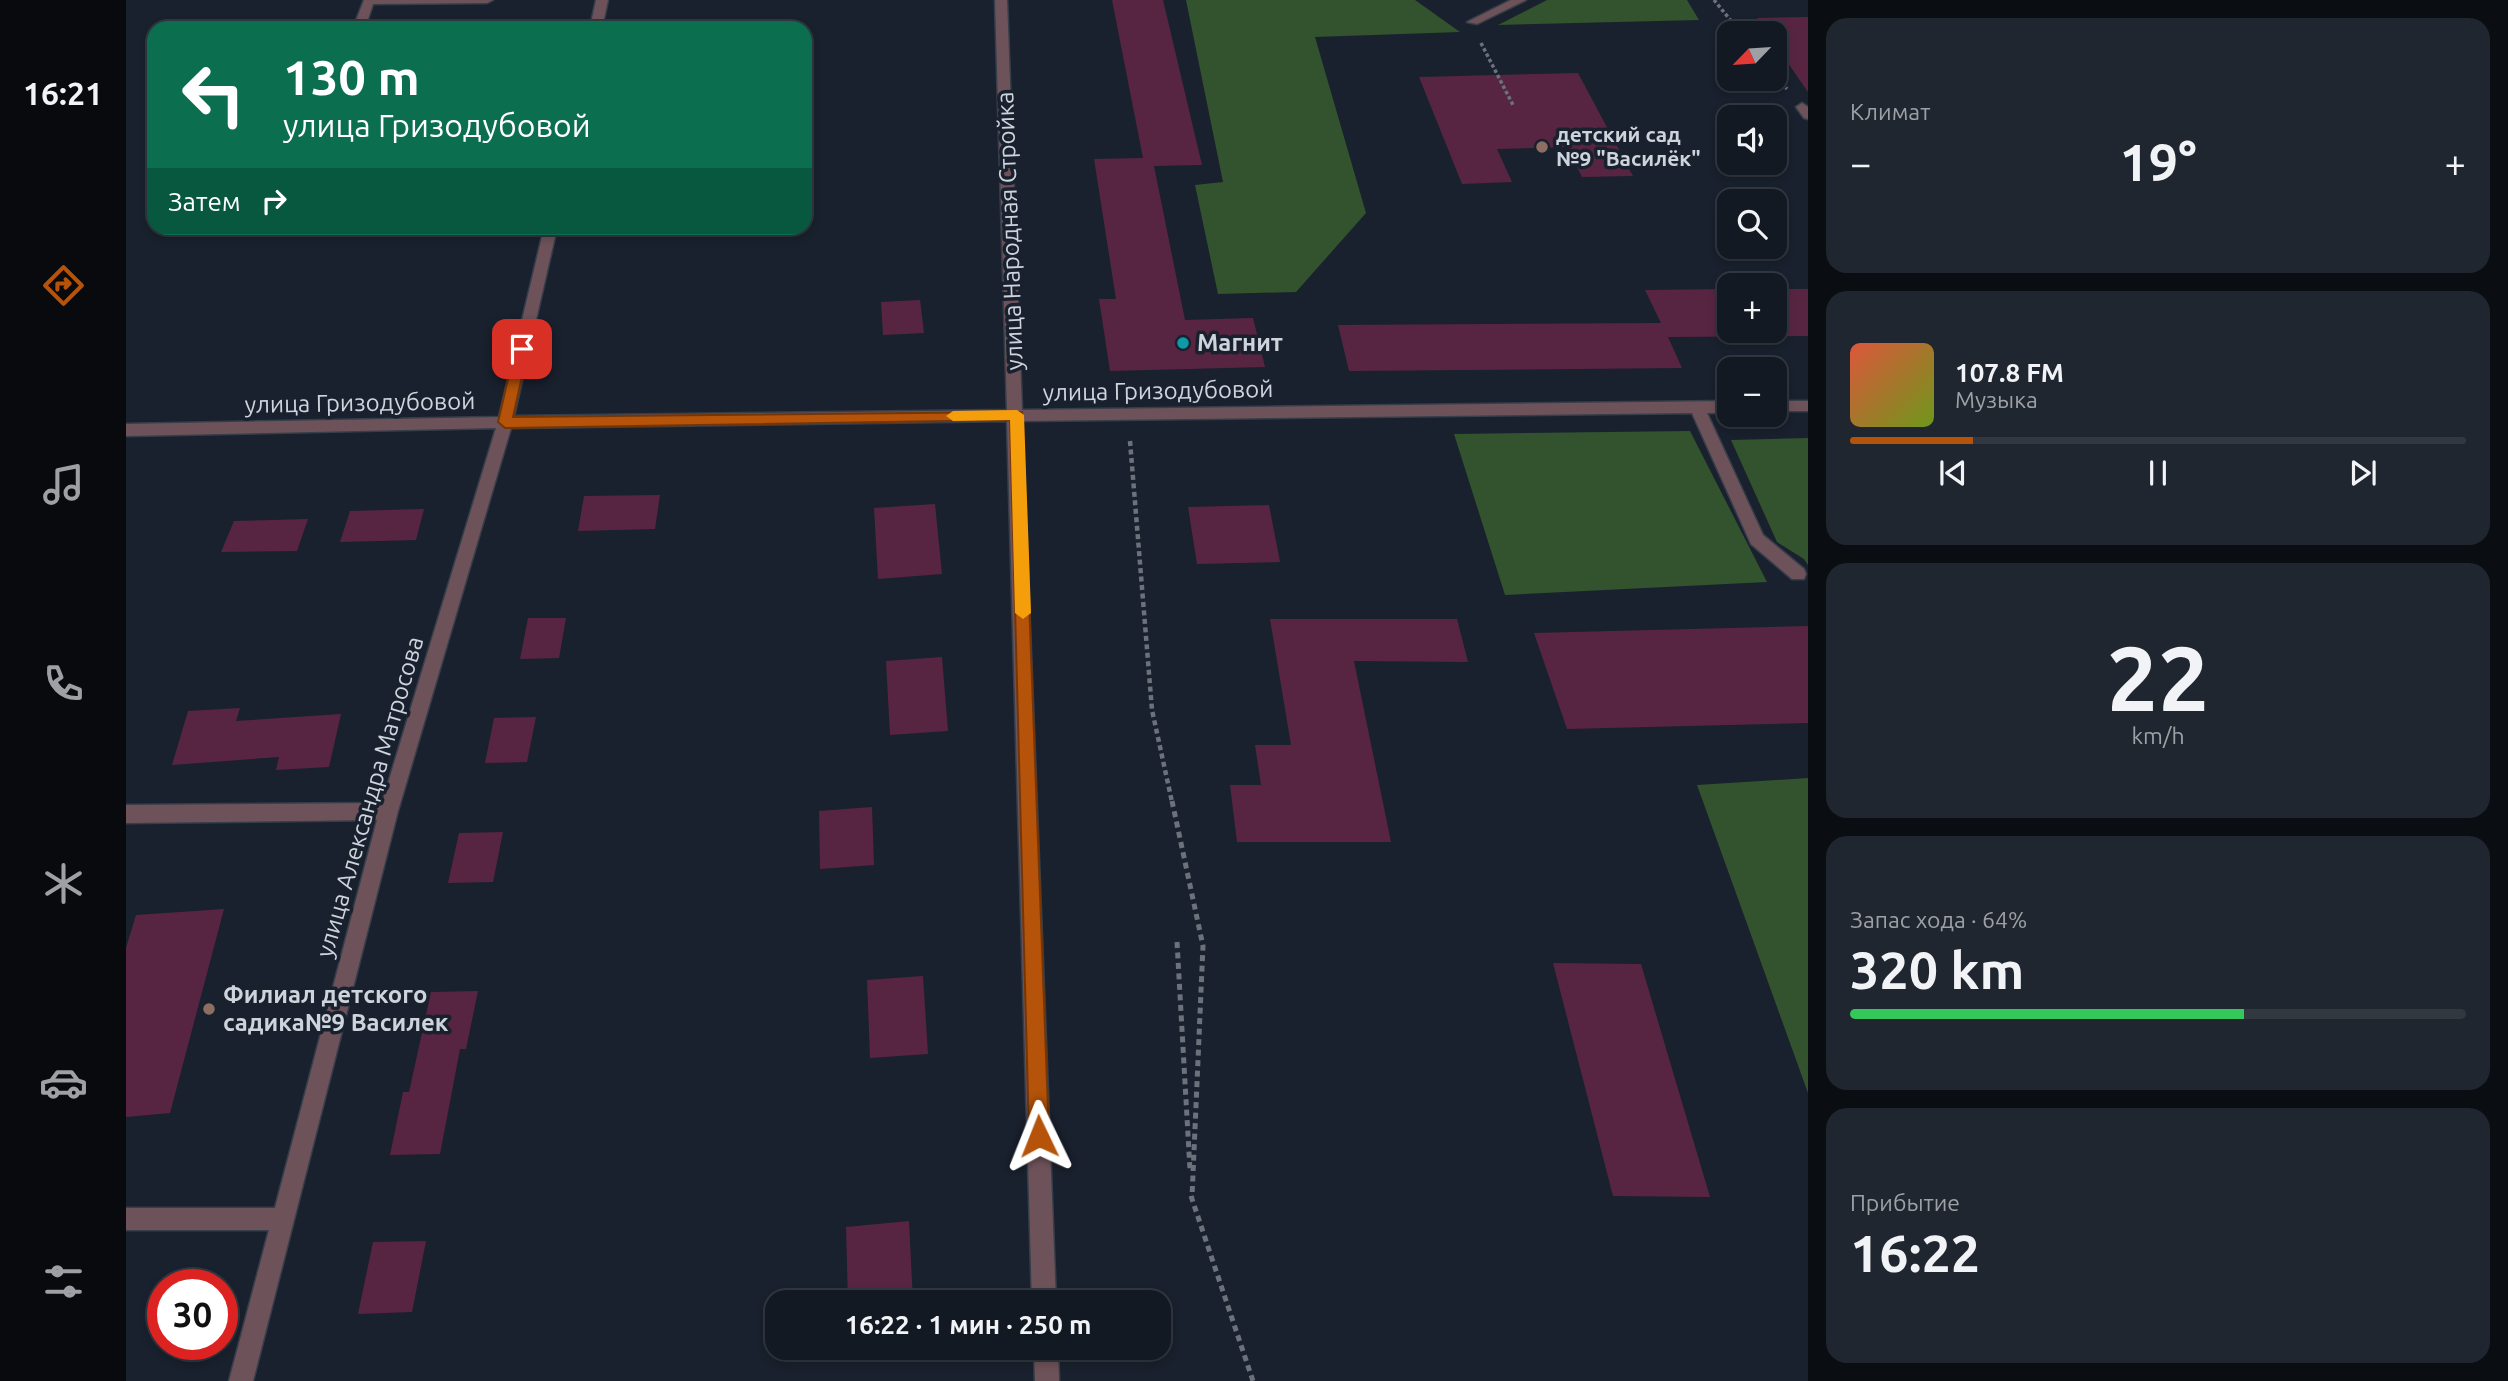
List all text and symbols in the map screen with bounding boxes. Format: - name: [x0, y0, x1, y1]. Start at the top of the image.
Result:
- north arrow: [1717, 21, 1787, 91]
- map controls: [1717, 21, 1787, 427]
- icon: left: [168, 49, 259, 140]
- text: 130 m: [283, 49, 420, 104]
- text: 16:21: [23, 75, 103, 111]
- street label: улица Народная Стройка: [991, 91, 1028, 371]
- text: Климат: [1850, 99, 1930, 124]
- button: sound: [1717, 105, 1787, 175]
- text: улица Гризодубовой: [283, 107, 591, 143]
- place label: детский сад №9 "Василёк": [1556, 122, 1701, 170]
- text: 19°: [2119, 133, 2197, 191]
- marker: детский сад №9 "Василёк": [1534, 139, 1550, 155]
- text: −: [1850, 142, 1871, 184]
- text: +: [2445, 142, 2466, 184]
- icon: right: [255, 182, 293, 220]
- text: Затем: [168, 187, 241, 216]
- button: search: [1717, 189, 1787, 259]
- icon: directions: [39, 261, 88, 310]
- button: +: [1717, 273, 1787, 343]
- pin: [492, 319, 552, 379]
- place label: Магнит: [1197, 329, 1283, 356]
- icon: arrive: [503, 330, 541, 368]
- marker: Магнит: [1175, 335, 1191, 351]
- button: −: [1717, 357, 1787, 427]
- text: 107.8 FM: [1955, 358, 2064, 387]
- street label: улица Гризодубовой: [1042, 375, 1274, 406]
- street label: улица Гризодубовой: [244, 387, 476, 418]
- text: Музыка: [1955, 387, 2038, 412]
- icon: previous: [1934, 454, 1972, 492]
- icon: pause: [2139, 454, 2177, 492]
- icon: next: [2344, 454, 2382, 492]
- icon: music: [39, 460, 88, 509]
- text: 22: [2107, 626, 2209, 728]
- street label: улица Александра Матросова: [311, 633, 428, 960]
- icon: phone: [39, 659, 88, 708]
- text: km/h: [2131, 723, 2185, 748]
- icon: climate: [39, 859, 88, 908]
- text: Запас хода · 64%: [1850, 907, 2027, 932]
- text: 320 km: [1850, 941, 2024, 999]
- place label: Филиал детского садика№9 Василек: [223, 981, 449, 1036]
- marker: Филиал детского садика№9 Василек: [201, 1001, 217, 1017]
- icon: car: [39, 1058, 88, 1107]
- position arrow: [1002, 1099, 1076, 1173]
- text: Прибытие: [1850, 1190, 1960, 1215]
- text: 16:22: [1850, 1224, 1980, 1282]
- icon: filters: [39, 1257, 88, 1306]
- speed limit sign: 30: [147, 1269, 238, 1360]
- text: 16:22 · 1 мин · 250 m: [845, 1310, 1091, 1339]

